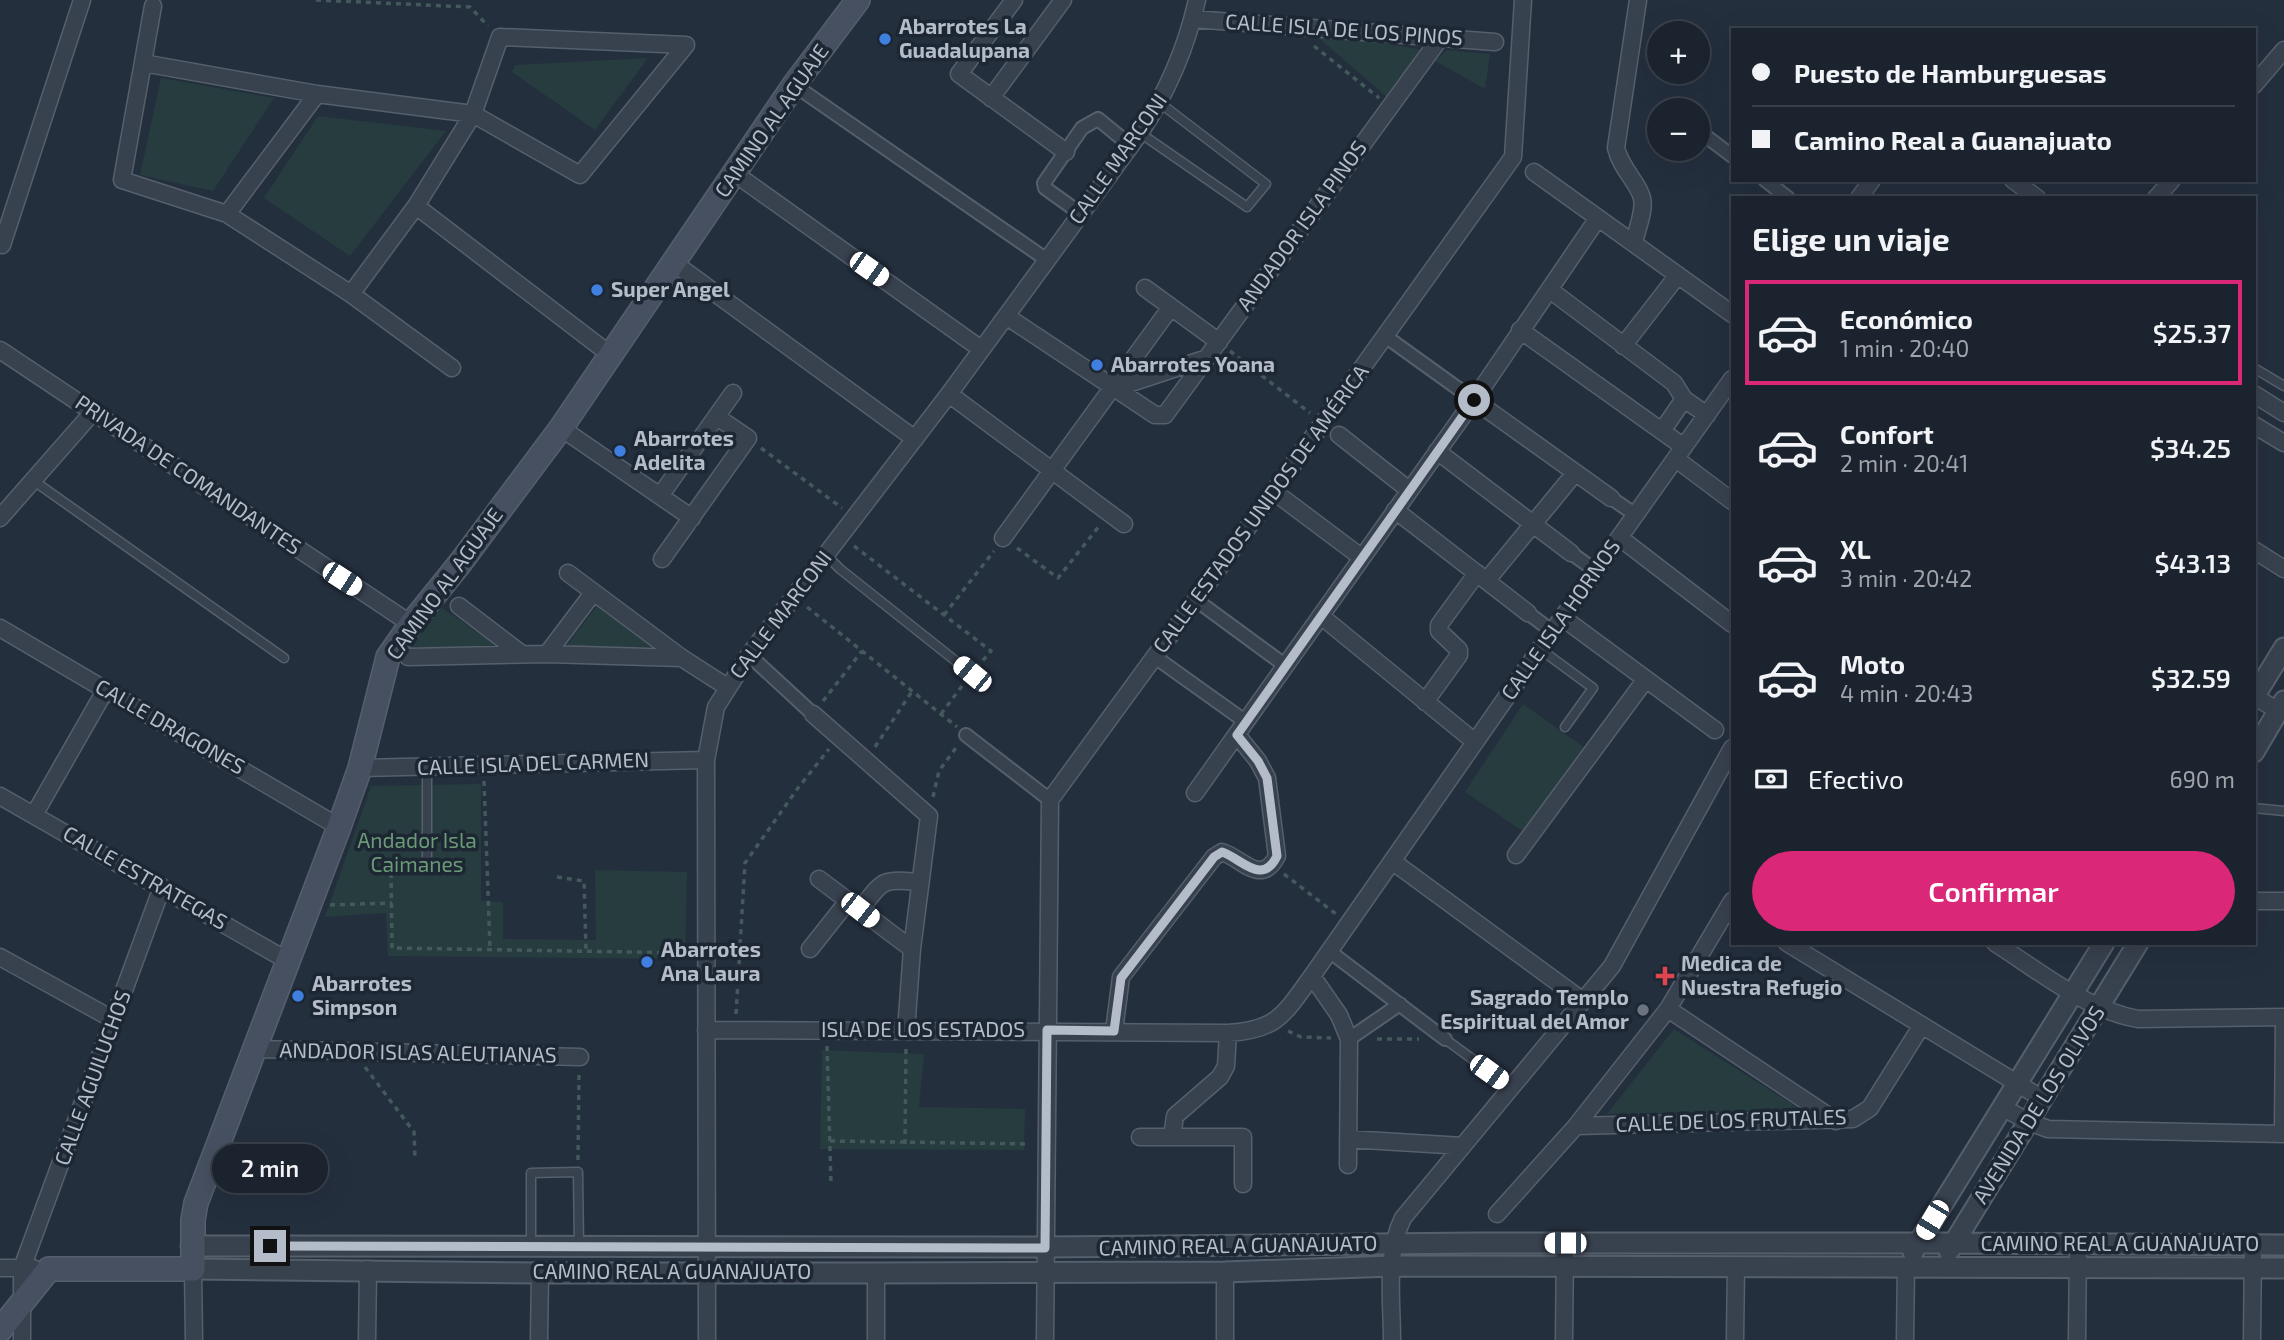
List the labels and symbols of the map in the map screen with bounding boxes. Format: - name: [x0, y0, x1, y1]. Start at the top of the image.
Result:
- street label: CALLE ISLA DE LOS PINOS: [1224, 8, 1464, 49]
- place label: Abarrotes La Guadalupana: [899, 13, 1030, 62]
- marker: Abarrotes La Guadalupana: [877, 31, 893, 47]
- street label: CAMINO AL AGUAJE: [708, 39, 833, 202]
- street label: CALLE MARCONI: [1062, 88, 1171, 228]
- street label: ANDADOR ISLA PINOS: [1231, 135, 1371, 315]
- car: [846, 248, 893, 290]
- place label: Super Angel: [611, 276, 730, 301]
- marker: Super Angel: [589, 282, 605, 298]
- place label: Abarrotes Yoana: [1111, 351, 1275, 376]
- marker: Abarrotes Yoana: [1089, 357, 1105, 373]
- street label: CALLE ESTADOS UNIDOS DE AMÉRICA: [1147, 359, 1373, 657]
- route start: [1458, 384, 1490, 416]
- street label: PRIVADA DE COMANDANTES: [71, 389, 307, 559]
- place label: Abarrotes Adelita: [634, 425, 734, 474]
- marker: Abarrotes Adelita: [612, 443, 628, 459]
- street label: CAMINO AL AGUAJE: [380, 502, 507, 664]
- street label: CALLE ISLA HORNOS: [1495, 534, 1625, 704]
- street label: CALLE MARCONI: [724, 545, 836, 683]
- car: [319, 559, 366, 599]
- car: [950, 653, 995, 695]
- street label: CALLE DRAGONES: [92, 673, 250, 779]
- street label: CALLE ISLA DEL CARMEN: [417, 746, 649, 779]
- street label: CALLE ESTRATEGAS: [59, 820, 232, 934]
- park label: Andador Isla Caimanes: [357, 827, 477, 876]
- car: [837, 889, 884, 931]
- place label: Abarrotes Ana Laura: [661, 936, 761, 985]
- place label: Medica de Nuestra Refugio: [1681, 950, 1842, 999]
- marker: Abarrotes Ana Laura: [639, 954, 655, 970]
- marker: Medica de Nuestra Refugio: [1655, 966, 1675, 986]
- place label: Abarrotes Simpson: [312, 970, 412, 1019]
- place label: Sagrado Templo Espiritual del Amor: [1440, 984, 1629, 1033]
- street label: CALLE AGUILUCHOS: [48, 987, 135, 1168]
- marker: Abarrotes Simpson: [290, 988, 306, 1004]
- street label: AVENIDA DE LOS OLIVOS: [1967, 1001, 2109, 1208]
- marker: Sagrado Templo Espiritual del Amor: [1635, 1002, 1651, 1018]
- street label: ISLA DE LOS ESTADOS: [821, 1016, 1025, 1041]
- street label: ANDADOR ISLAS ALEUTIANAS: [279, 1037, 557, 1066]
- car: [1466, 1051, 1513, 1093]
- street label: CALLE DE LOS FRUTALES: [1615, 1103, 1847, 1136]
- callout: 2 min: [212, 1144, 328, 1194]
- car: [1913, 1197, 1952, 1243]
- route end: [254, 1230, 286, 1262]
- street label: CAMINO REAL A GUANAJUATO: [1098, 1230, 1378, 1259]
- street label: CAMINO REAL A GUANAJUATO: [1981, 1230, 2259, 1255]
- car: [1545, 1233, 1587, 1254]
- street label: CAMINO REAL A GUANAJUATO: [533, 1258, 811, 1283]

